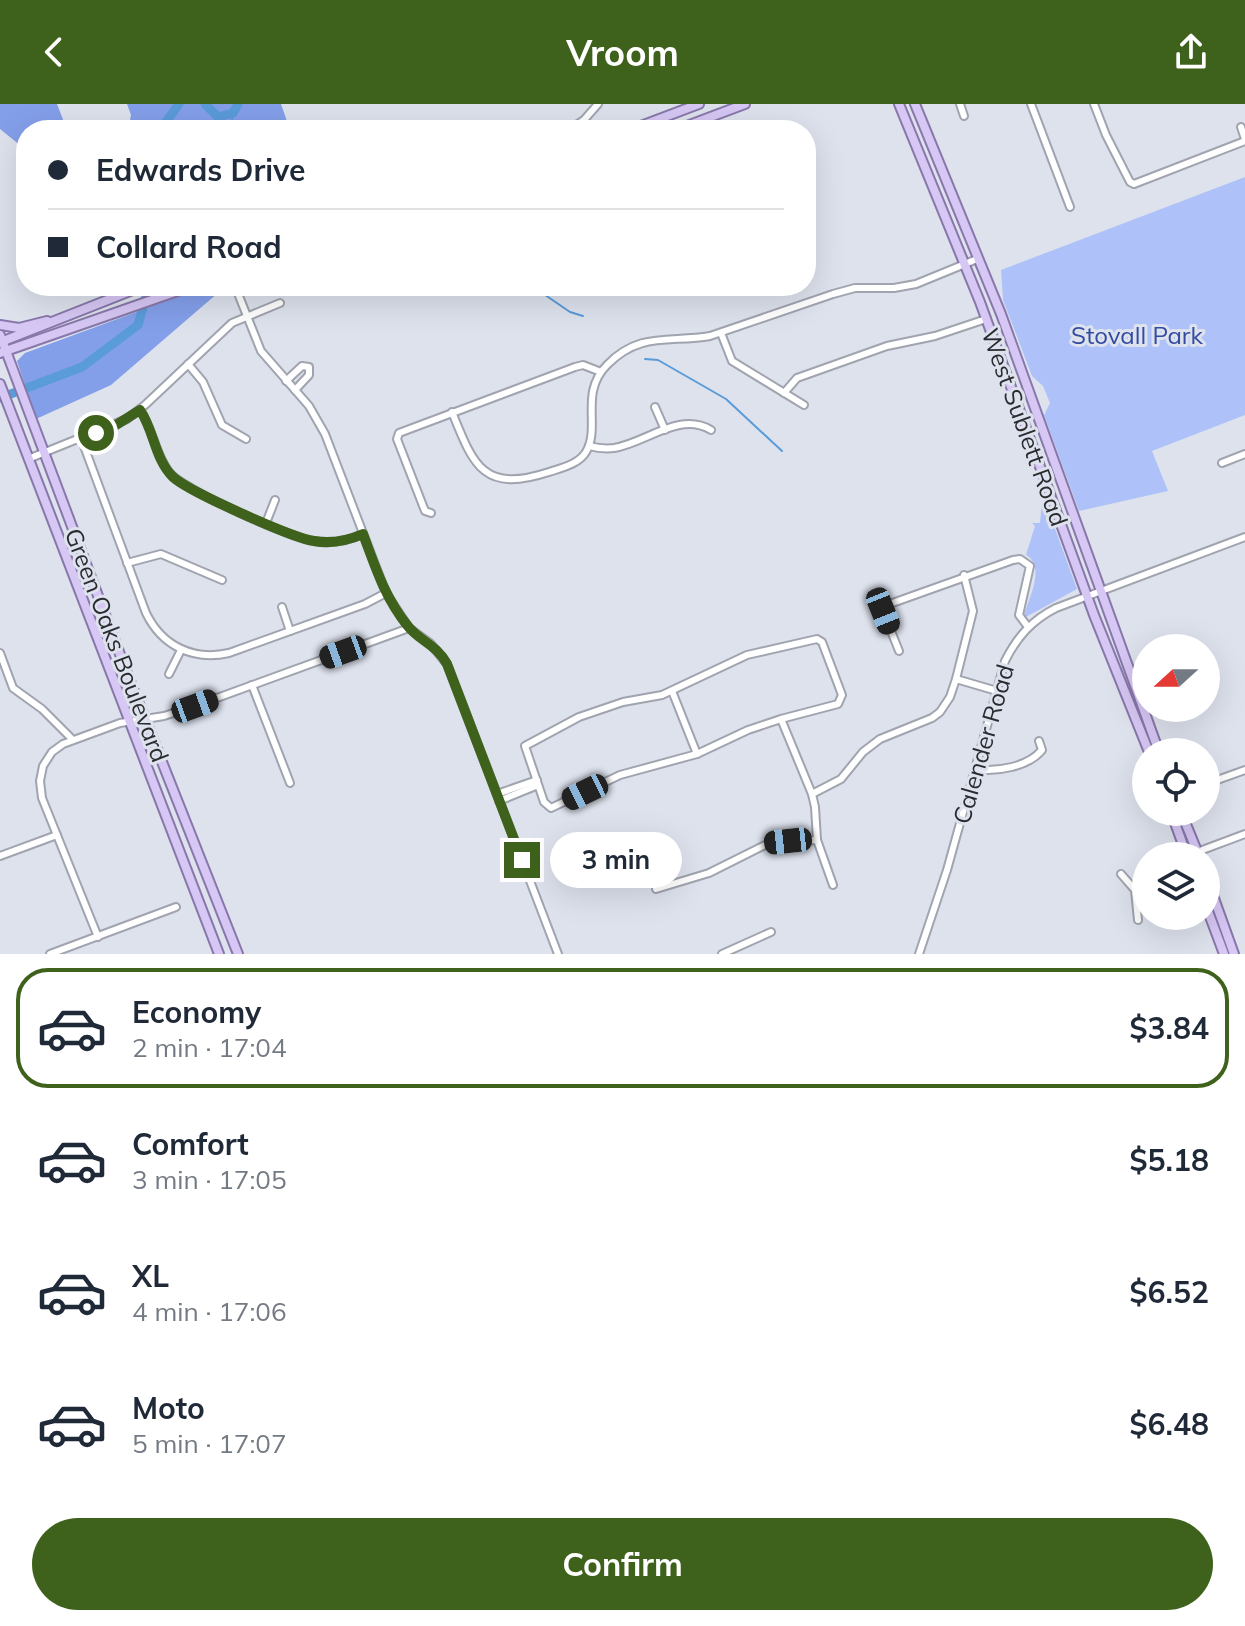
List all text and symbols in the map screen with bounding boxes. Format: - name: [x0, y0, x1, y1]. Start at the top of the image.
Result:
- icon: back: [32, 30, 76, 74]
- text: Vroom: [566, 30, 679, 75]
- icon: share: [1169, 30, 1213, 74]
- text: Edwards Drive: [96, 151, 306, 189]
- text: Collard Road: [96, 228, 282, 266]
- park label: Stovall Park: [1071, 320, 1204, 350]
- street label: West Sublett Road: [975, 324, 1075, 530]
- route start: [78, 415, 114, 451]
- street label: Green Oaks Boulevard: [59, 524, 175, 766]
- car: [863, 584, 903, 638]
- car: [316, 633, 370, 671]
- north arrow: [1132, 634, 1220, 722]
- map controls: [1132, 634, 1220, 930]
- street label: Calender Road: [946, 661, 1020, 827]
- car: [168, 687, 222, 725]
- button: locate: [1132, 738, 1220, 826]
- car: [558, 771, 612, 813]
- car: [763, 827, 813, 855]
- callout: 3 min: [550, 832, 682, 888]
- route end: [504, 842, 540, 878]
- button: layers: [1132, 842, 1220, 930]
- text: 3 min: [582, 843, 650, 876]
- icon: car: [36, 992, 108, 1064]
- text: Economy: [132, 993, 261, 1031]
- text: $3.84: [1130, 1009, 1209, 1047]
- text: 2 min · 17:04: [132, 1031, 287, 1064]
- icon: car: [36, 1124, 108, 1196]
- text: Comfort: [132, 1125, 249, 1163]
- text: $5.18: [1130, 1141, 1209, 1179]
- text: 3 min · 17:05: [132, 1163, 287, 1196]
- icon: car: [36, 1256, 108, 1328]
- text: XL: [132, 1257, 169, 1295]
- text: $6.52: [1130, 1273, 1209, 1311]
- text: 4 min · 17:06: [132, 1295, 287, 1328]
- icon: car: [36, 1388, 108, 1460]
- text: Moto: [132, 1389, 205, 1427]
- text: $6.48: [1130, 1405, 1209, 1443]
- text: 5 min · 17:07: [132, 1427, 287, 1460]
- button: Confirm: [32, 1518, 1213, 1610]

